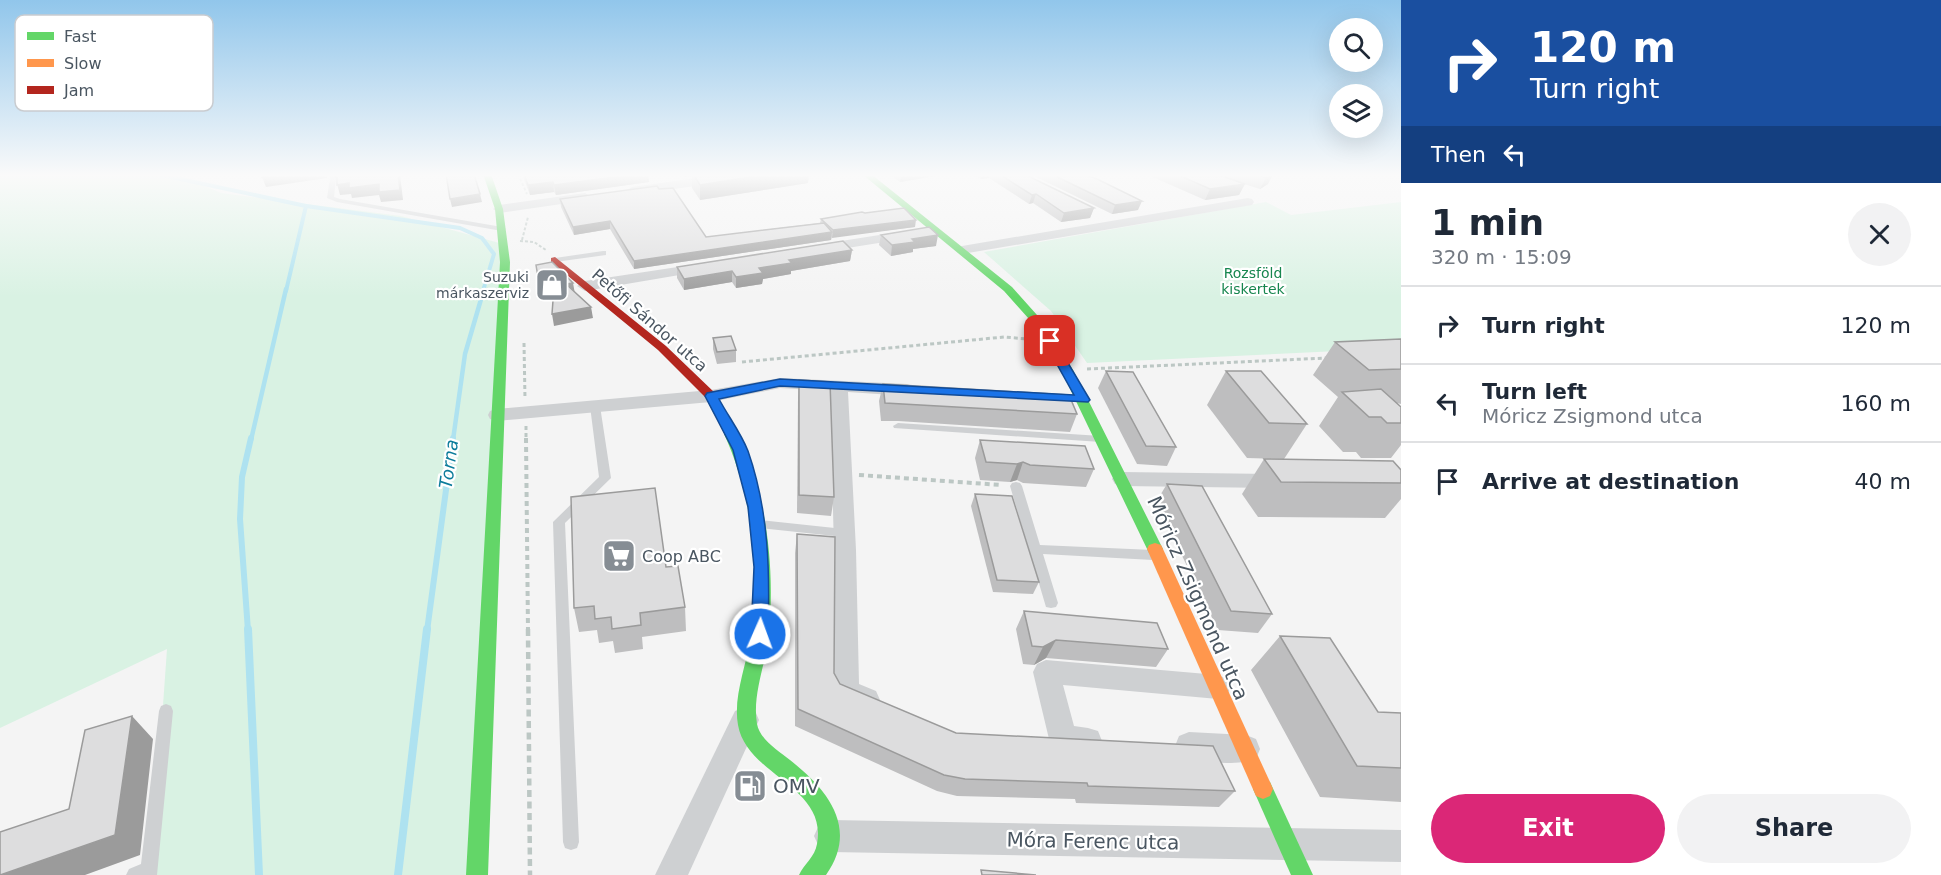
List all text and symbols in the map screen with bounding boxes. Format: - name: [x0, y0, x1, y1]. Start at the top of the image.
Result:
- legend: [15, 15, 213, 111]
- map controls: [1329, 18, 1383, 138]
- button: search: [1329, 18, 1383, 72]
- text: 120 m: [1530, 23, 1676, 72]
- icon: right: [1431, 24, 1509, 102]
- text: Fast: [64, 27, 96, 46]
- text: Slow: [64, 54, 101, 73]
- text: Turn right: [1530, 73, 1659, 104]
- text: Jam: [63, 81, 94, 100]
- button: layers: [1329, 84, 1383, 138]
- icon: left: [1498, 138, 1531, 171]
- text: Then: [1431, 142, 1486, 167]
- text: 1 min: [1431, 202, 1544, 243]
- button: close: [1848, 203, 1911, 266]
- text: 320 m · 15:09: [1431, 245, 1572, 269]
- street label: Petőfi Sándor utca: [588, 265, 711, 376]
- park label: Rozsföld kiskertek: [1221, 265, 1286, 297]
- shop icon: Suzuki márkaszerviz: [534, 267, 570, 303]
- place label: Suzuki márkaszerviz: [436, 269, 529, 301]
- icon: right: [1431, 309, 1464, 342]
- text: Turn right: [1482, 313, 1605, 338]
- text: 120 m: [1841, 313, 1911, 338]
- pin: [1024, 315, 1075, 366]
- icon: arrive: [1033, 324, 1066, 357]
- text: Turn left: [1482, 379, 1587, 404]
- icon: left: [1431, 387, 1464, 420]
- text: 160 m: [1841, 391, 1911, 416]
- text: Móricz Zsigmond utca: [1482, 404, 1703, 428]
- water label: Torna: [435, 438, 462, 490]
- icon: arrive: [1431, 465, 1464, 498]
- text: Arrive at destination: [1482, 469, 1739, 494]
- text: 40 m: [1855, 469, 1911, 494]
- street label: Móricz Zsigmond utca: [1142, 492, 1254, 704]
- supermarket icon: Coop ABC: [601, 538, 637, 574]
- place label: Coop ABC: [642, 547, 721, 566]
- position arrow: [728, 602, 792, 666]
- fuel station icon: OMV: [732, 768, 768, 804]
- place label: OMV: [773, 774, 820, 798]
- button: Exit: [1431, 794, 1665, 863]
- button: Share: [1677, 794, 1911, 863]
- street label: Móra Ferenc utca: [1006, 827, 1180, 855]

